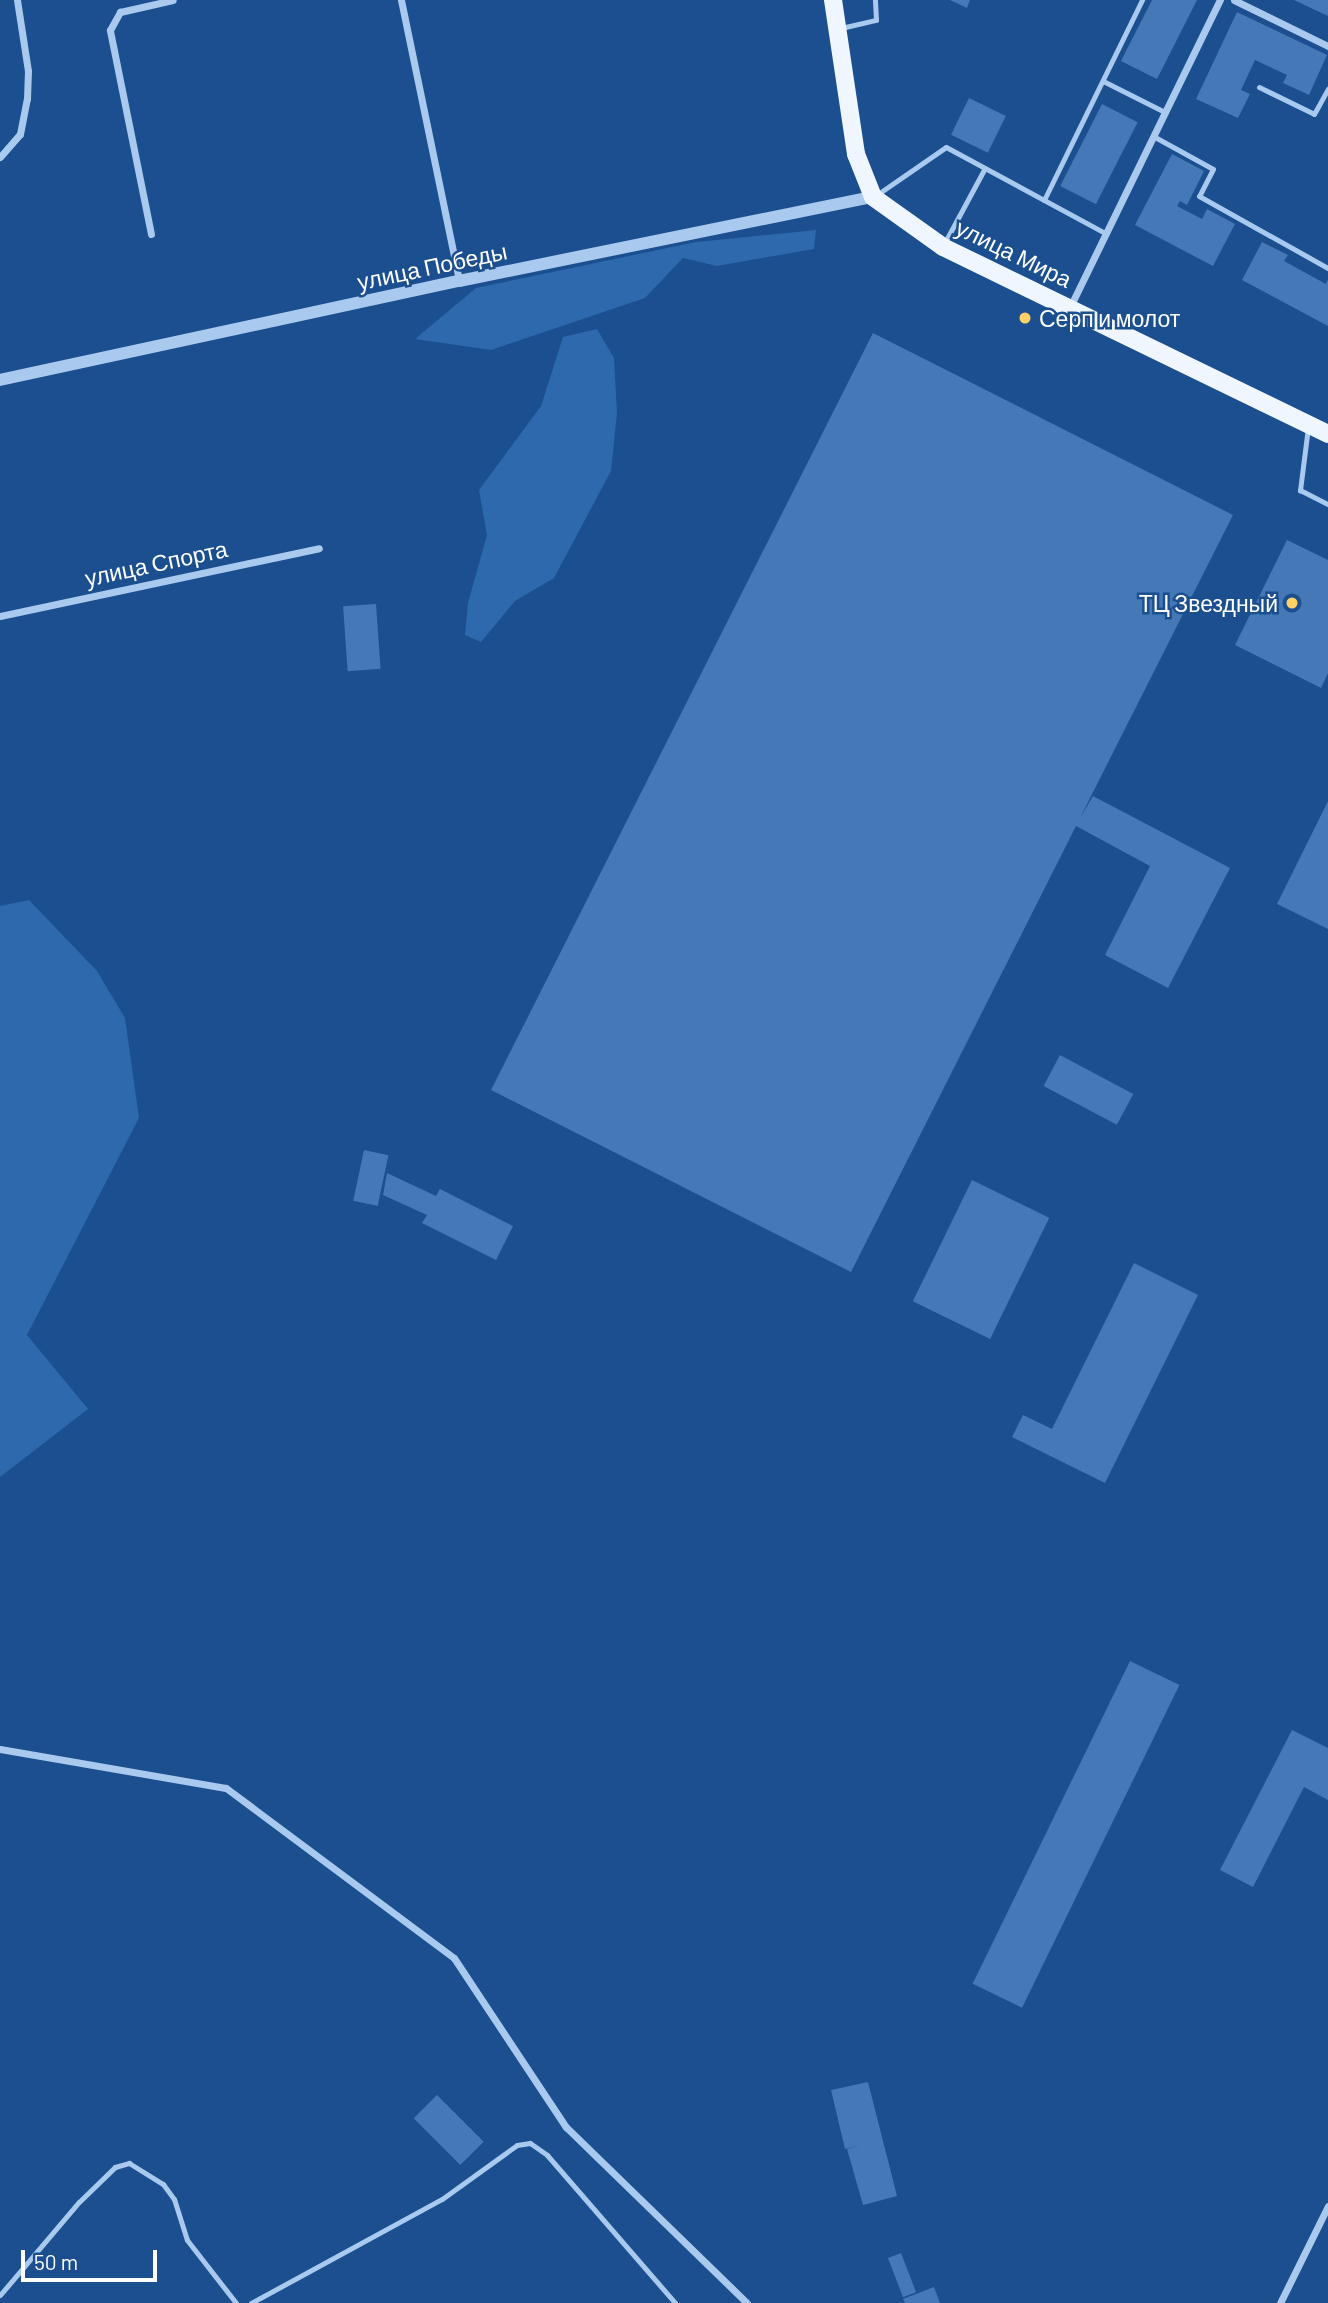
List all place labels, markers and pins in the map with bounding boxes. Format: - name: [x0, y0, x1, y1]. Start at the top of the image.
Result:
- place label: Серп и молот: [1039, 304, 1180, 332]
- marker: Серп и молот: [1017, 310, 1033, 326]
- place label: ТЦ Звездный: [1139, 589, 1278, 617]
- marker: ТЦ Звездный: [1284, 595, 1300, 611]

